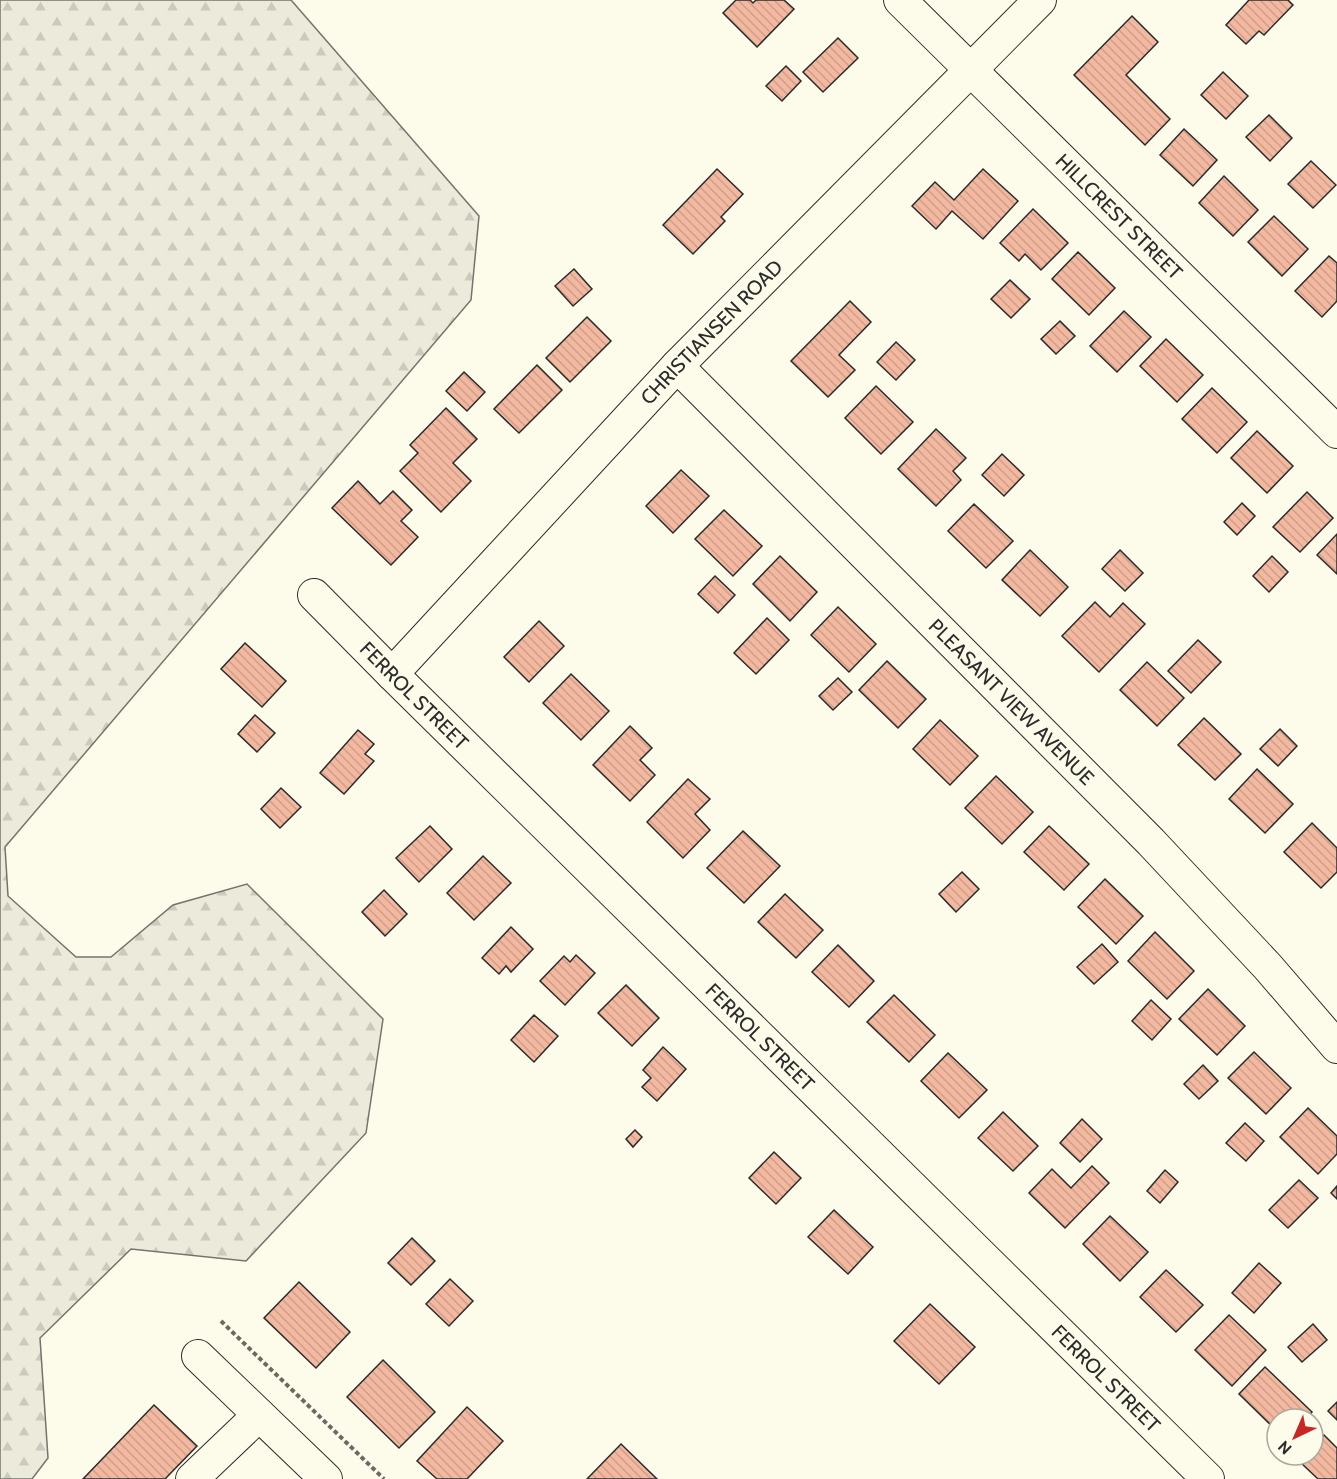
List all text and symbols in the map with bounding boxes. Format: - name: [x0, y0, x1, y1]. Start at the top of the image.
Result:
- street label: HILLCREST STREET: [1051, 149, 1188, 285]
- street label: CHRISTIANSEN ROAD: [635, 255, 788, 409]
- street label: PLEASANT VIEW AVENUE: [924, 614, 1099, 790]
- street label: FERROL STREET: [355, 637, 474, 755]
- street label: FERROL STREET: [701, 978, 820, 1096]
- street label: FERROL STREET: [1047, 1320, 1166, 1437]
- north arrow: [1265, 1407, 1325, 1467]
- text: N: [1274, 1437, 1296, 1458]

